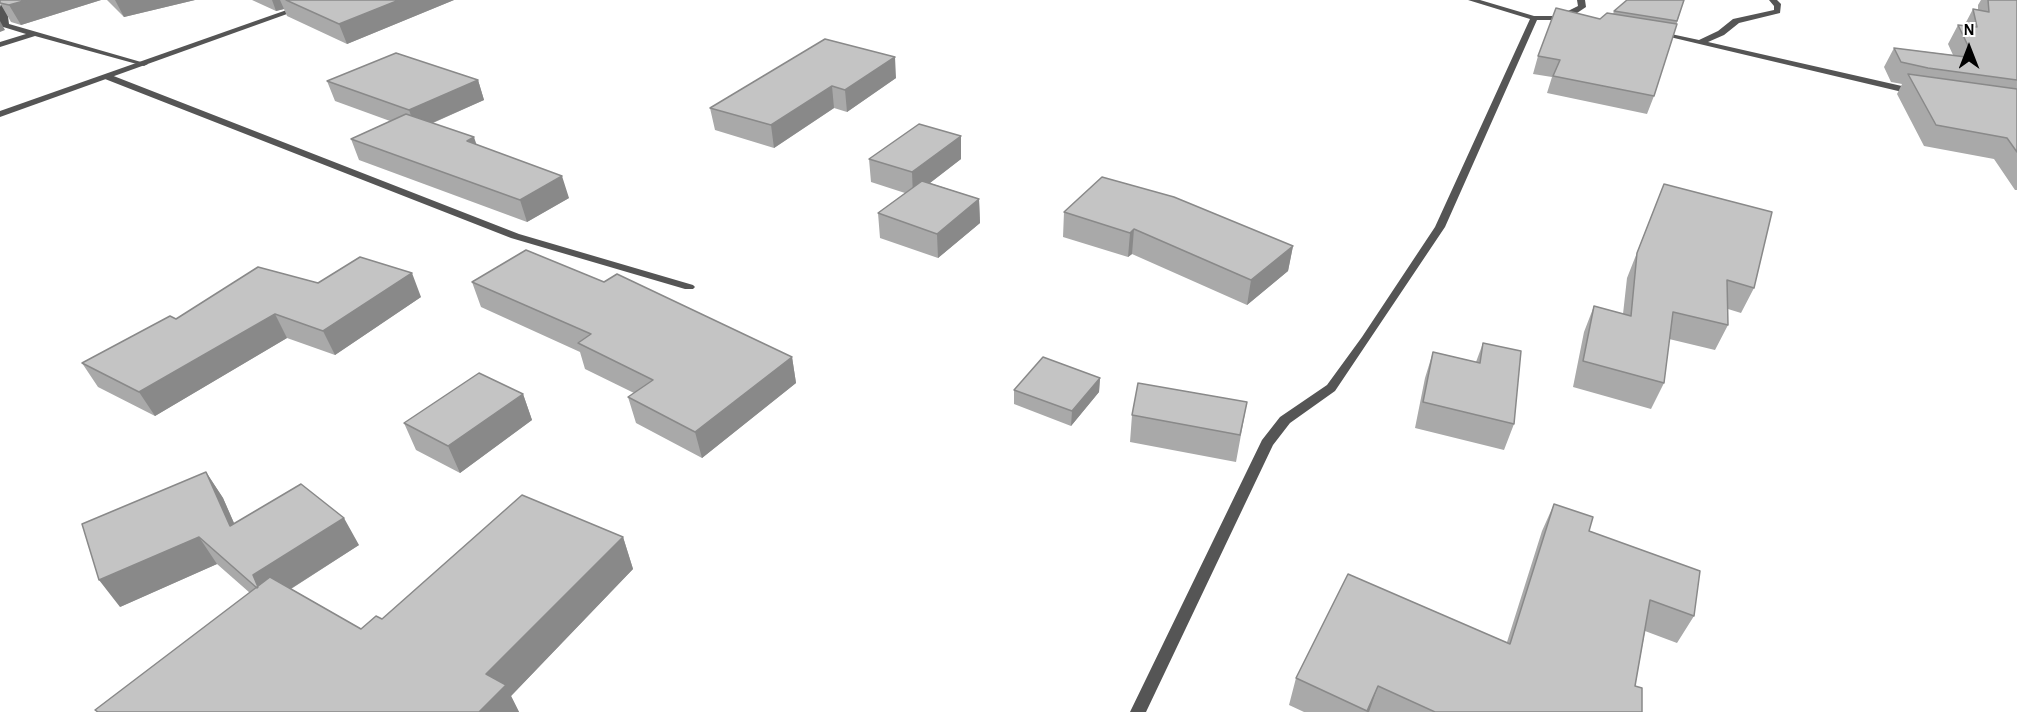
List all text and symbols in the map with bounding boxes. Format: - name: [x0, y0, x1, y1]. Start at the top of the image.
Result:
- north arrow: [1939, 18, 1999, 78]
- text: N: [1963, 22, 1975, 38]

